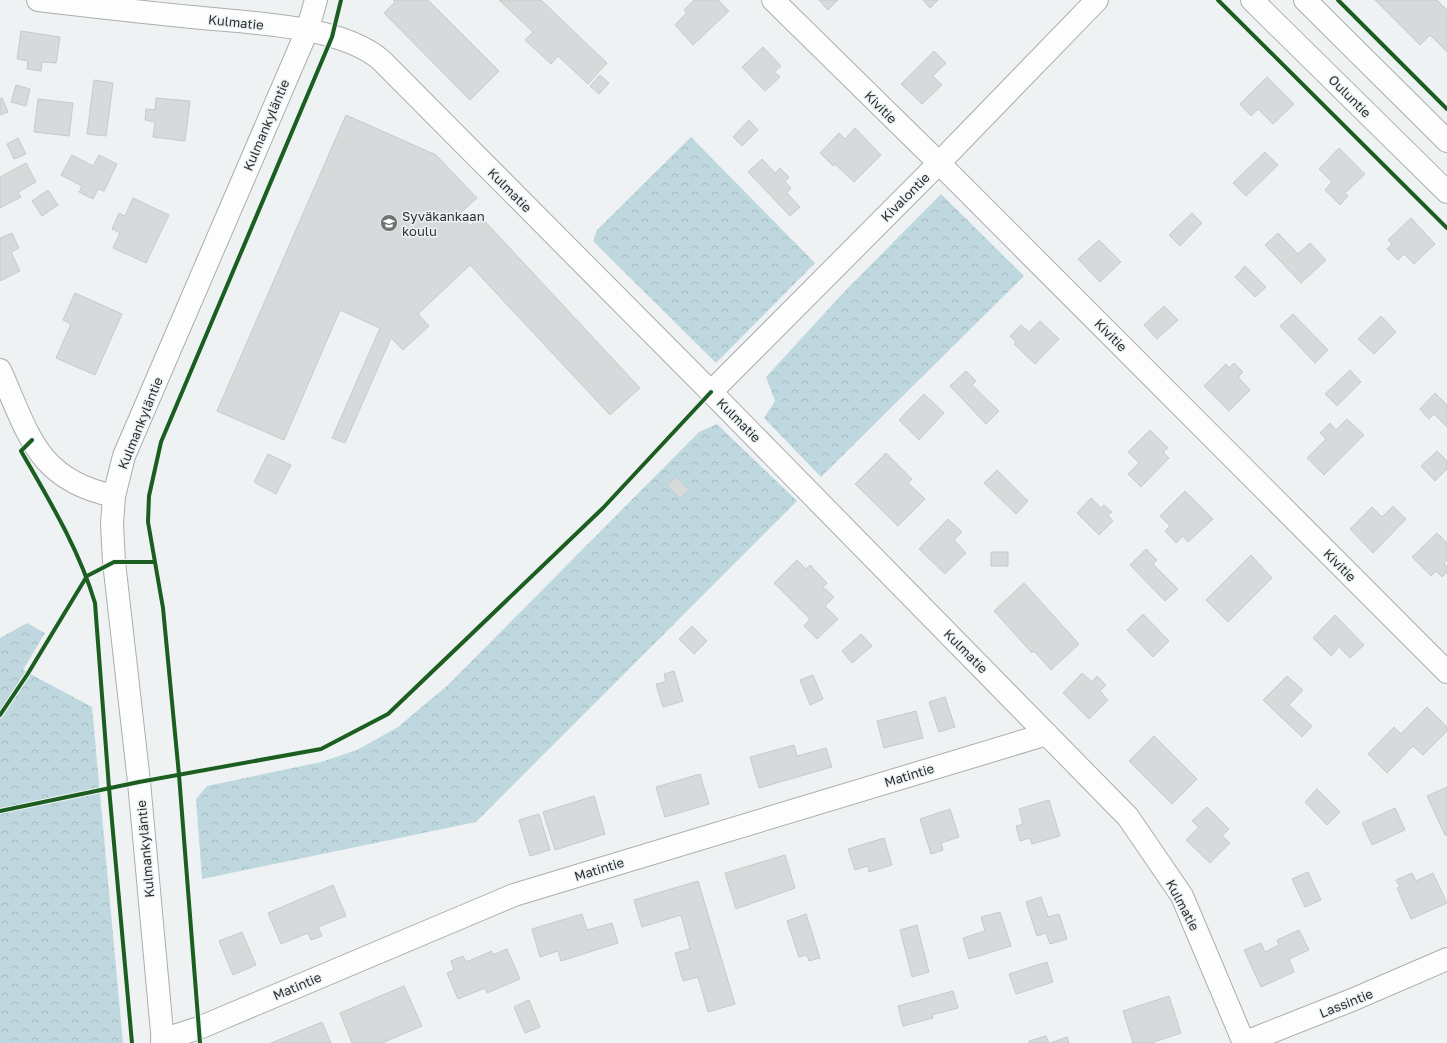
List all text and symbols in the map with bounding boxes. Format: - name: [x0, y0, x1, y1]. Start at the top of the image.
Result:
- street label: Kulmatie: [207, 11, 265, 33]
- street label: Ouluntie: [1325, 71, 1375, 121]
- street label: Kulmankyläntie: [240, 77, 292, 173]
- street label: Kivitie: [861, 87, 901, 127]
- street label: Kulmatie: [485, 165, 535, 215]
- street label: Kivalontie: [877, 169, 933, 225]
- place label: Syväkankaan koulu: [402, 208, 485, 239]
- school or university icon: Syväkankaan koulu: [379, 213, 399, 233]
- street label: Kivitie: [1091, 315, 1131, 355]
- street label: Kulmankyläntie: [114, 375, 166, 471]
- street label: Kulmatie: [714, 395, 764, 445]
- street label: Kivitie: [1320, 545, 1360, 585]
- street label: Kulmatie: [941, 626, 991, 676]
- street label: Matintie: [882, 760, 936, 790]
- street label: Kulmankyläntie: [133, 800, 157, 898]
- street label: Matintie: [572, 854, 626, 884]
- street label: Kulmatie: [1163, 877, 1203, 933]
- street label: Matintie: [270, 969, 324, 1003]
- street label: Lassintie: [1317, 985, 1375, 1021]

